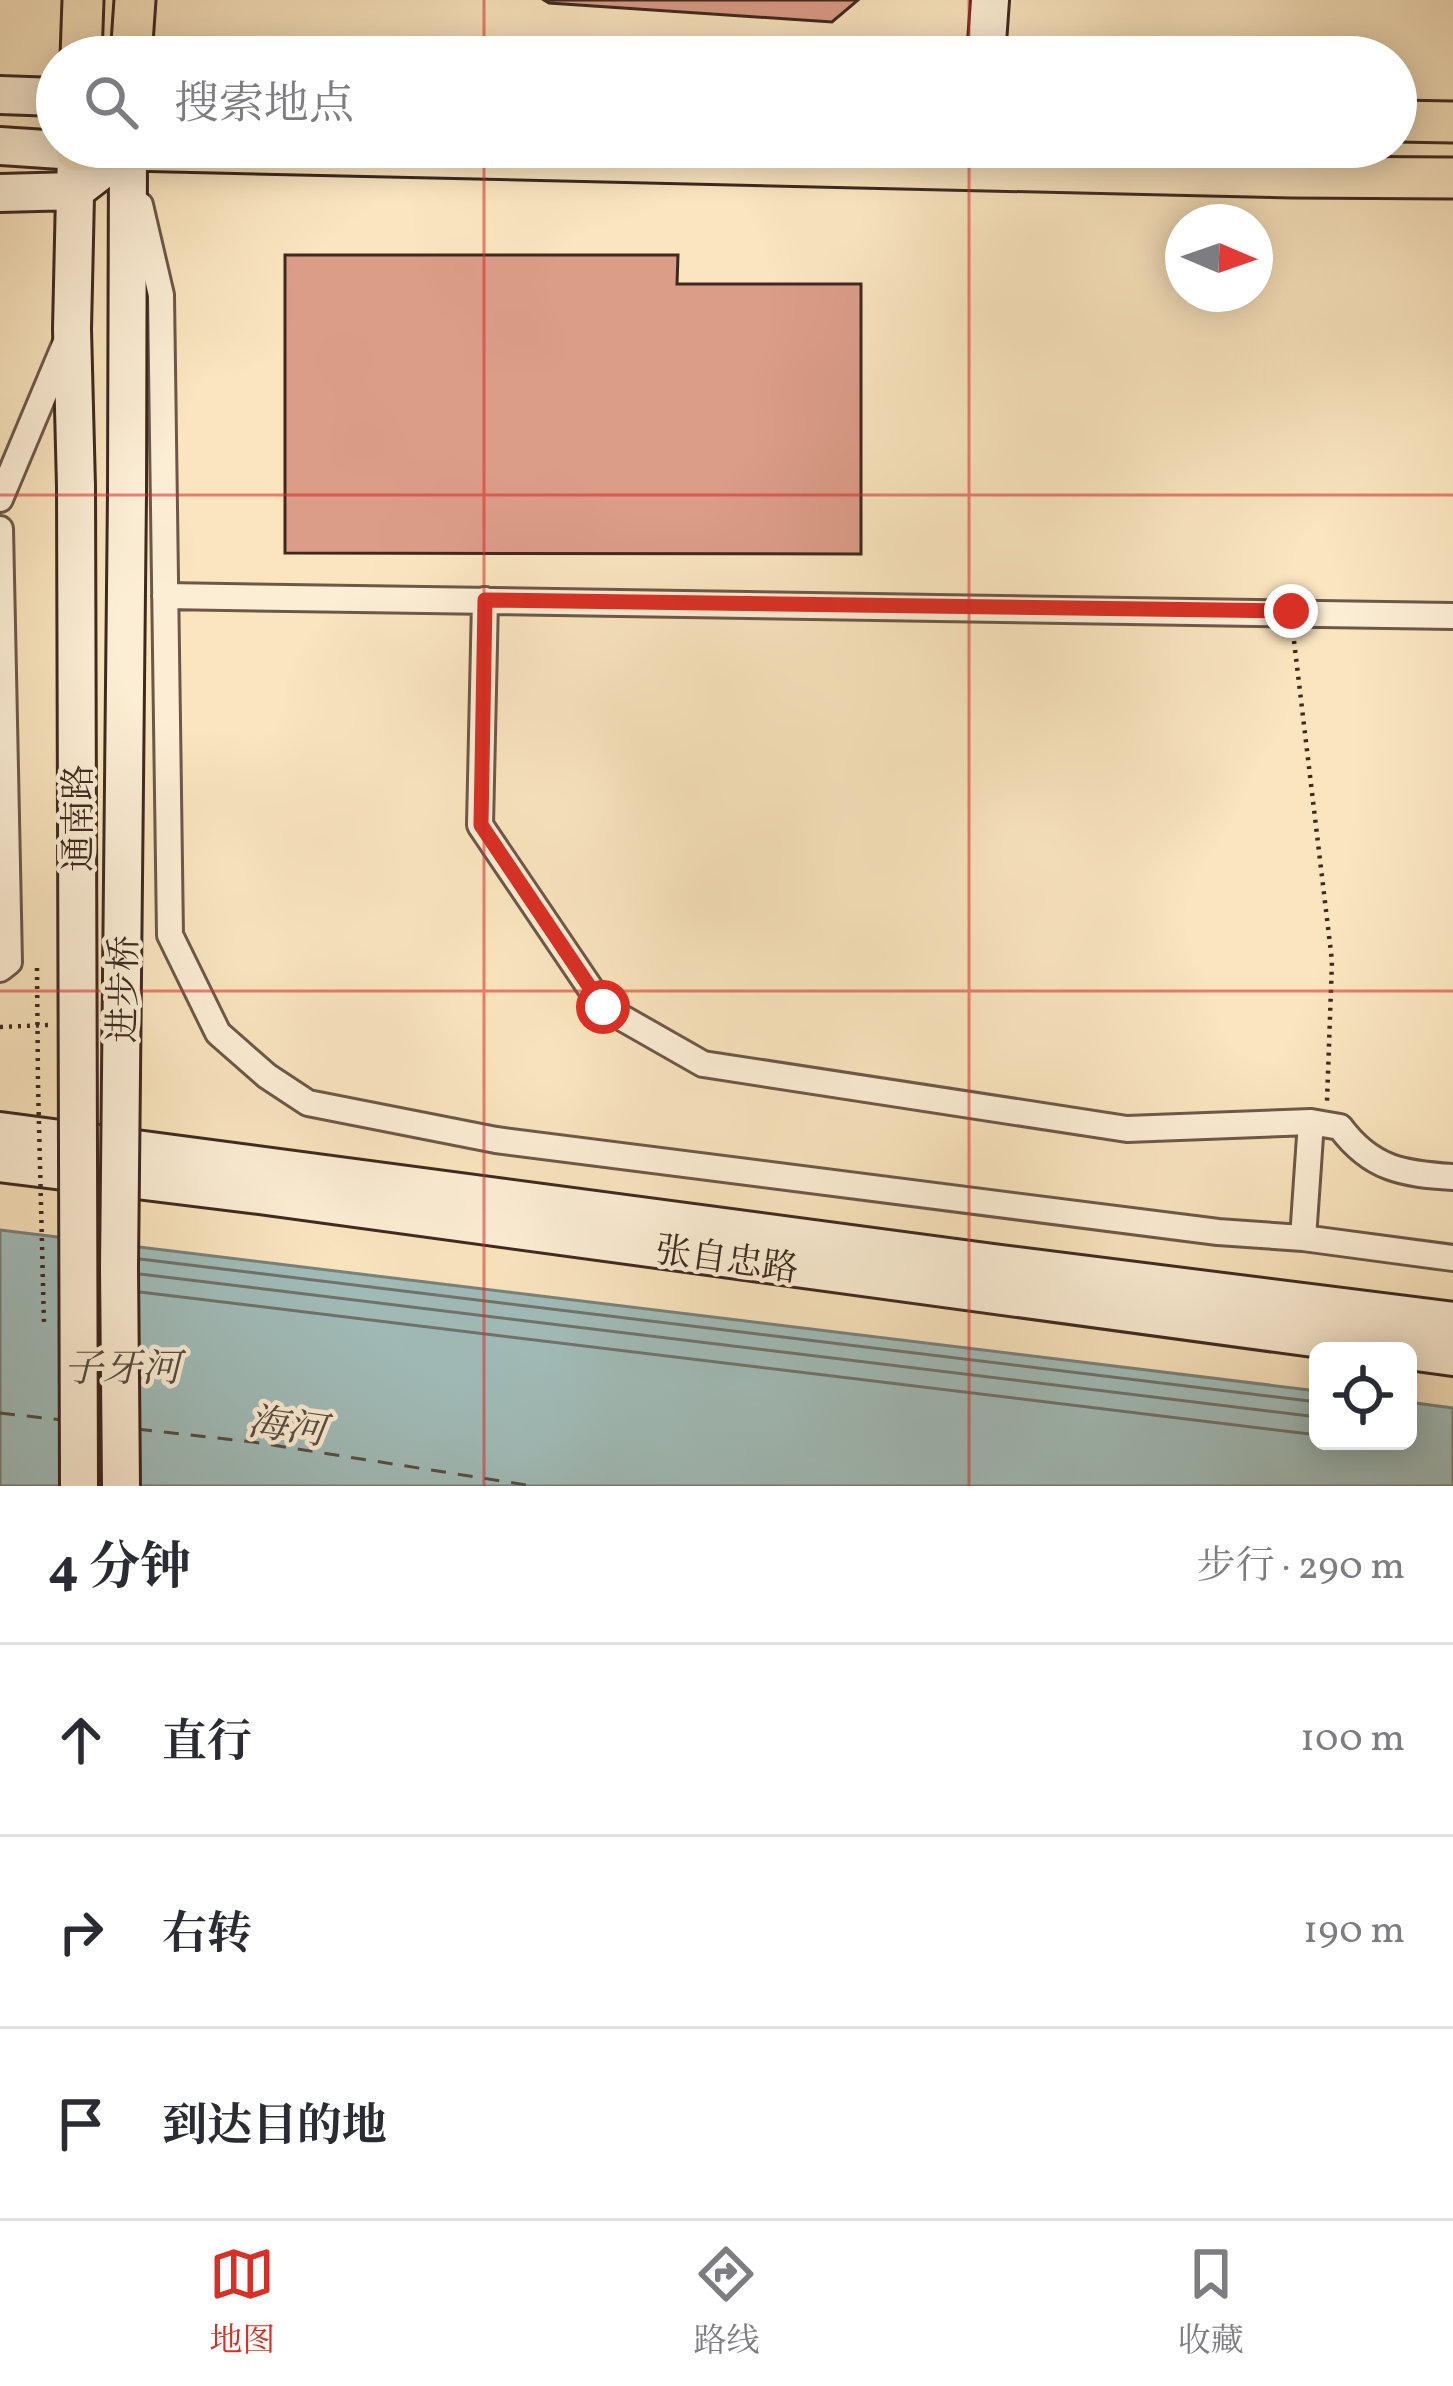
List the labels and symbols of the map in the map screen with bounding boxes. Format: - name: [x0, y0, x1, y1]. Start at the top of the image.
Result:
- north arrow: [1165, 204, 1273, 312]
- route end: [1264, 584, 1318, 638]
- street label: 通南路: [56, 764, 106, 872]
- street label: 进步桥: [100, 935, 152, 1044]
- route start: [576, 980, 630, 1034]
- street label: 张自忠路: [652, 1227, 801, 1297]
- water label: 子牙河: [63, 1344, 186, 1398]
- water label: 海河: [244, 1397, 335, 1462]

